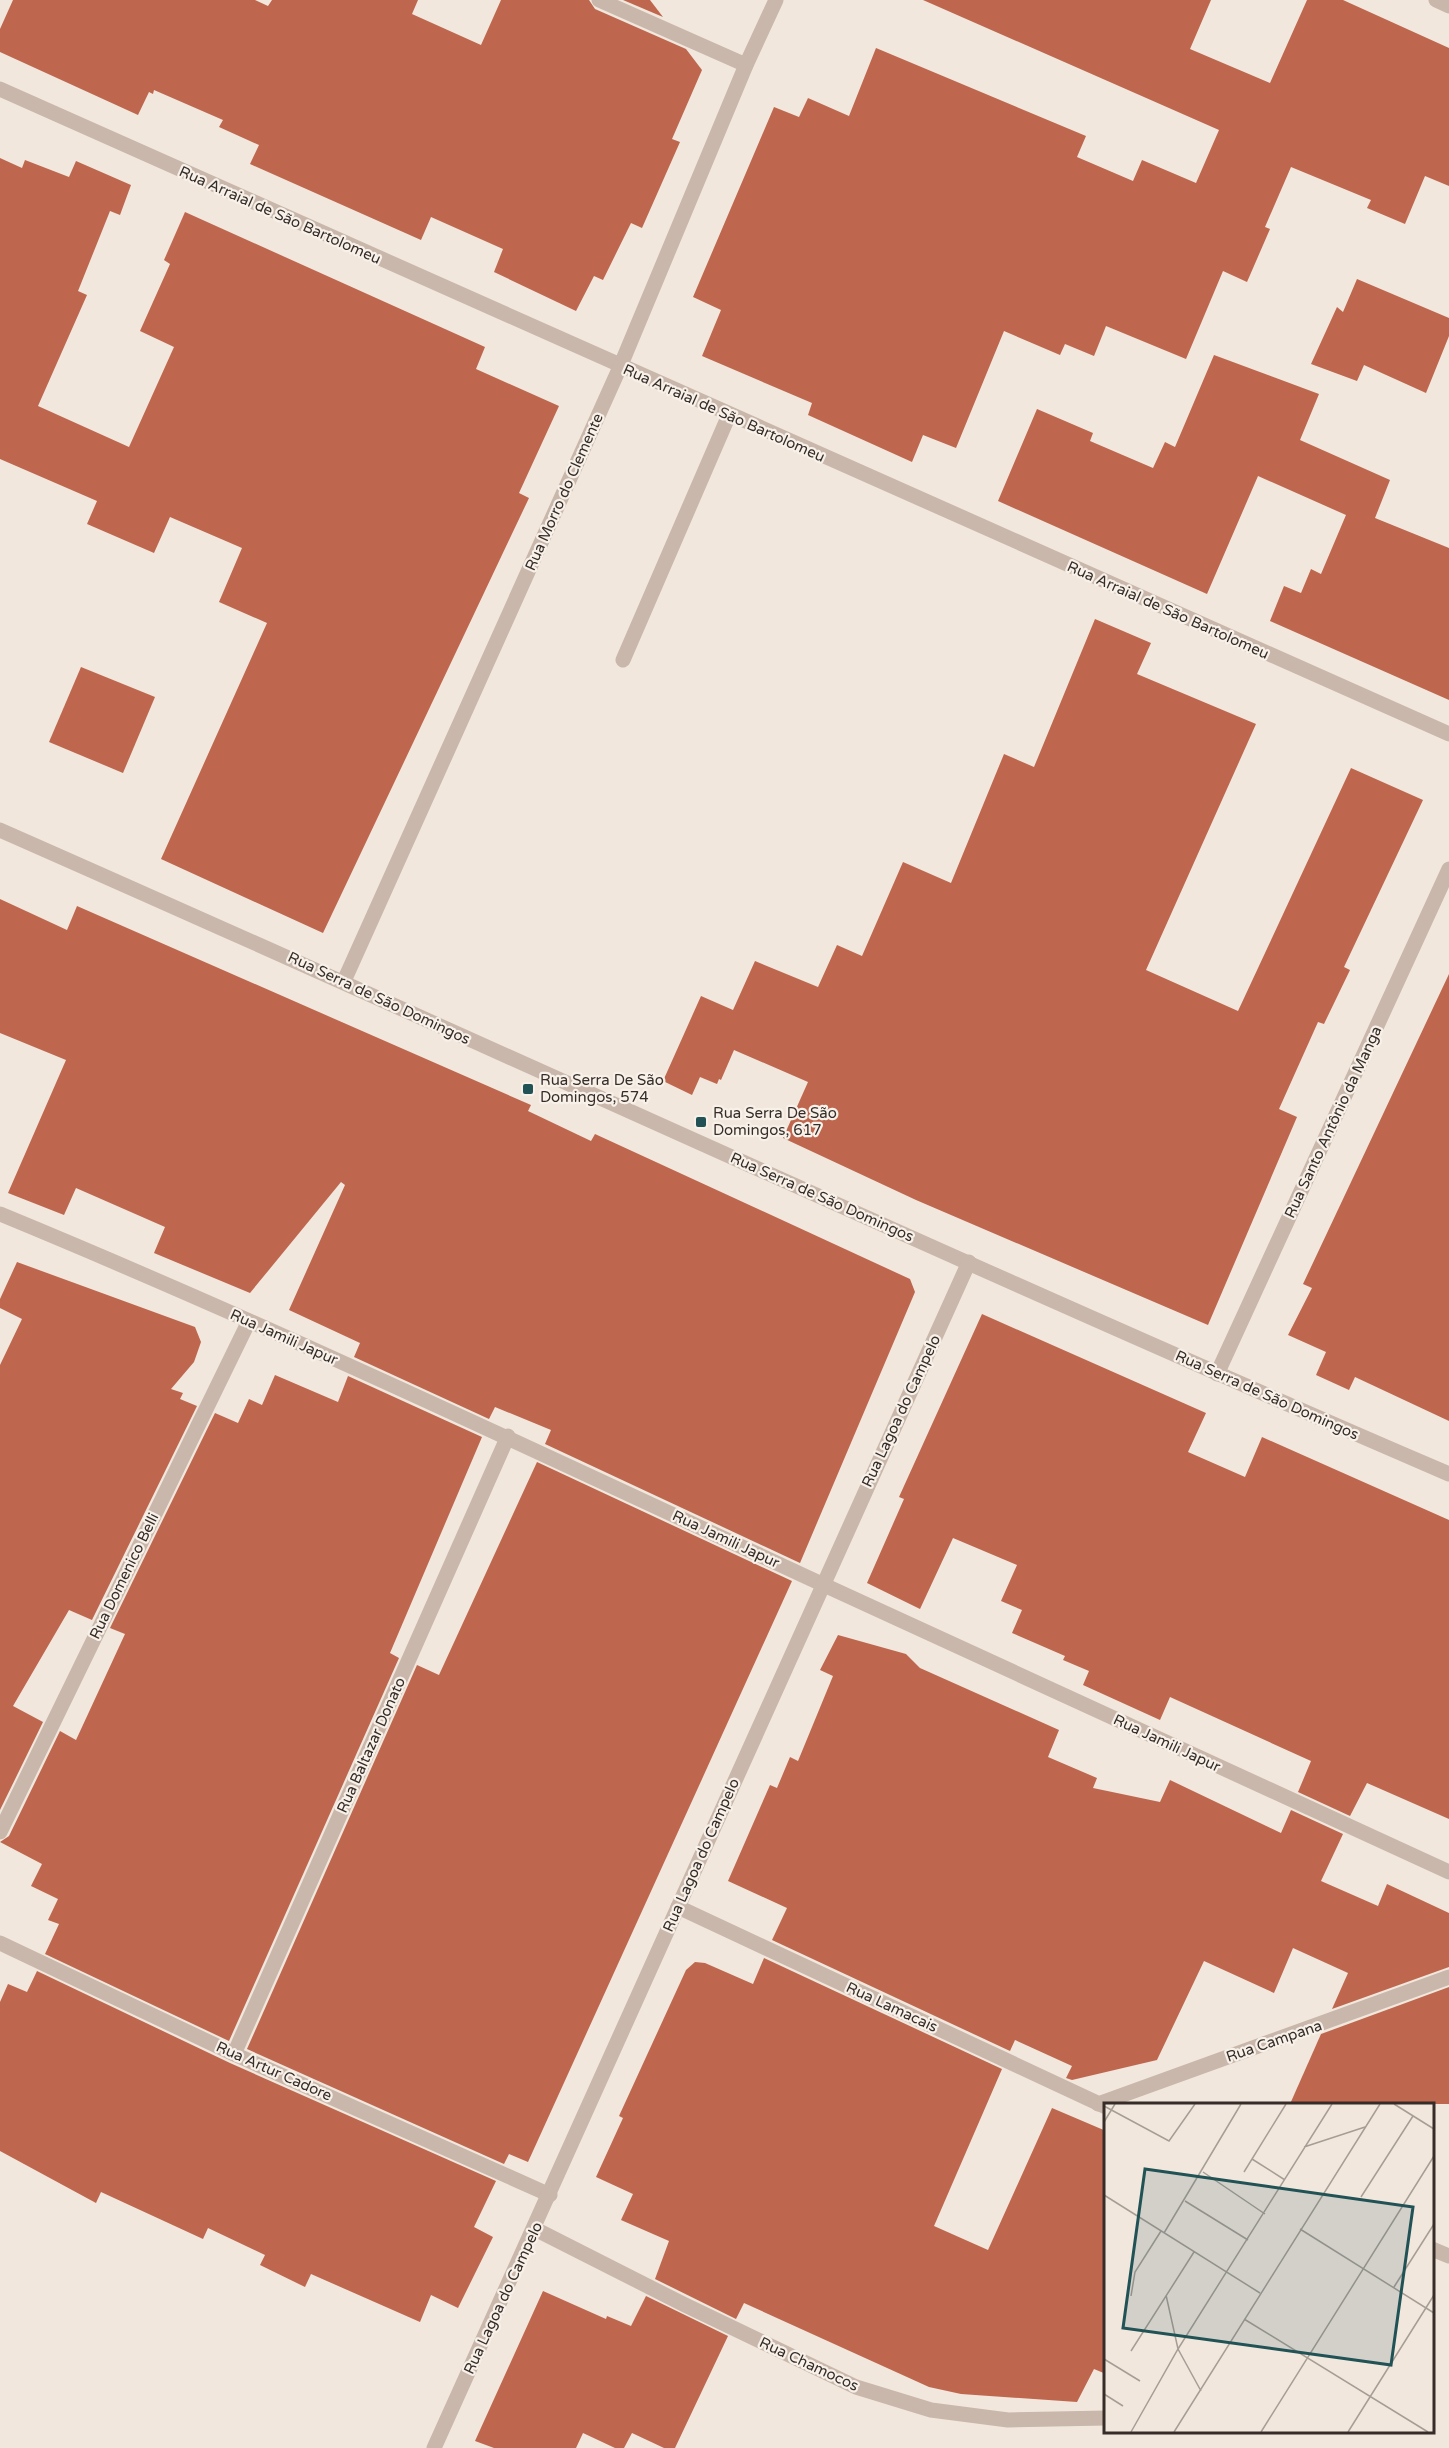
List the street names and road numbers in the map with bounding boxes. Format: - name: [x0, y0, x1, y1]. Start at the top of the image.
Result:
- street label: Rua Arraial de São Bartolomeu: [176, 162, 384, 268]
- street label: Rua Arraial de São Bartolomeu: [620, 360, 828, 466]
- street label: Rua Morro do Clemente: [521, 411, 607, 573]
- street label: Rua Arraial de São Bartolomeu: [1064, 557, 1272, 663]
- street label: Rua Serra de São Domingos: [285, 948, 473, 1048]
- street label: Rua Santo Antônio da Manga: [1280, 1023, 1386, 1221]
- street label: Rua Serra de São Domingos: [728, 1148, 916, 1246]
- street label: Rua Jamili Japur: [227, 1305, 341, 1369]
- street label: Rua Lagoa do Campelo: [858, 1332, 944, 1490]
- street label: Rua Serra de São Domingos: [1173, 1346, 1361, 1444]
- street label: Rua Jamili Japur: [670, 1506, 783, 1572]
- street label: Rua Domenico Belli: [86, 1510, 162, 1642]
- street label: Rua Baltazar Donato: [333, 1674, 409, 1816]
- street label: Rua Jamili Japur: [1111, 1710, 1224, 1776]
- street label: Rua Lagoa do Campelo: [659, 1775, 743, 1935]
- street label: Rua Lamacais: [843, 1978, 941, 2036]
- street label: Rua Campana: [1224, 2016, 1324, 2066]
- street label: Rua Artur Cadore: [213, 2037, 335, 2105]
- street label: Rua Lagoa do Campelo: [460, 2219, 546, 2377]
- street label: Rua Chamocos: [757, 2333, 861, 2395]

